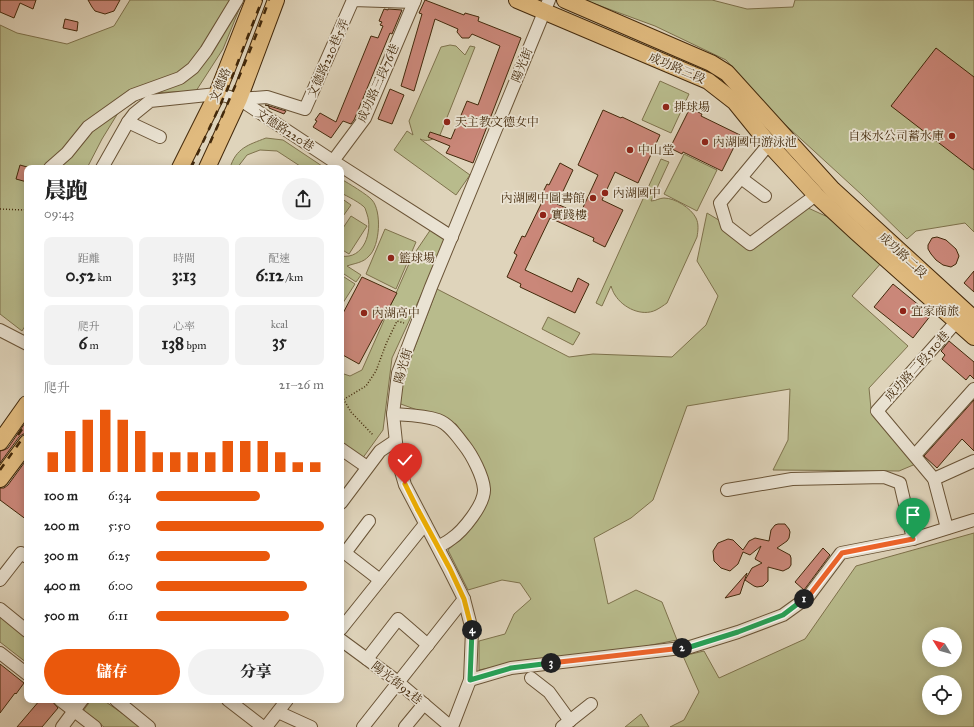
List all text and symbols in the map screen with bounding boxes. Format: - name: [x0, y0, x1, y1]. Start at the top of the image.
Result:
- street label: 文德路220巷5弄: [304, 17, 352, 99]
- street label: 成功路三段76巷: [354, 42, 402, 124]
- street label: 陽光街: [509, 45, 536, 84]
- street label: 成功路三段: [647, 50, 707, 86]
- street label: 文德路: [207, 66, 233, 104]
- place label: 排球場: [674, 100, 710, 114]
- marker: 排球場: [661, 102, 671, 112]
- street label: 文德路220巷: [253, 106, 317, 154]
- place label: 天主教文德女中: [455, 115, 539, 129]
- marker: 天主教文德女中: [442, 117, 452, 127]
- place label: 自來水公司蓄水庫: [848, 129, 944, 143]
- marker: 自來水公司蓄水庫: [947, 131, 957, 141]
- place label: 內湖國中游泳池: [713, 135, 797, 149]
- marker: 內湖國中游泳池: [700, 137, 710, 147]
- place label: 中山堂: [638, 143, 674, 157]
- marker: 中山堂: [625, 145, 635, 155]
- text: 晨跑: [44, 177, 88, 204]
- button: share: [282, 178, 324, 220]
- place label: 內湖國中: [613, 186, 661, 200]
- marker: 內湖國中: [600, 188, 610, 198]
- place label: 內湖國中圖書館: [501, 191, 585, 205]
- marker: 內湖國中圖書館: [588, 193, 598, 203]
- text: 09:43: [44, 206, 74, 222]
- place label: 實踐樓: [551, 208, 587, 222]
- marker: 實踐樓: [538, 210, 548, 220]
- street label: 成功路二段: [876, 229, 930, 281]
- place label: 籃球場: [399, 251, 435, 265]
- text: 距離: [78, 252, 100, 265]
- text: 時間: [173, 252, 195, 265]
- text: 配速: [268, 252, 290, 265]
- marker: 籃球場: [386, 253, 396, 263]
- text: 0.52: [66, 265, 95, 286]
- text: 3:13: [172, 265, 196, 286]
- text: 6:12: [255, 265, 284, 286]
- text: km: [95, 271, 112, 284]
- text: /km: [284, 271, 303, 284]
- place label: 宜家商旅: [911, 304, 959, 318]
- place label: 內湖高中: [372, 306, 420, 320]
- marker: 宜家商旅: [898, 306, 908, 316]
- marker: 內湖高中: [359, 308, 369, 318]
- text: kcal: [271, 318, 288, 331]
- text: 爬升: [78, 320, 100, 333]
- text: 心率: [173, 320, 195, 333]
- street label: 成功路二段510巷: [882, 328, 952, 404]
- text: 35: [272, 331, 287, 352]
- text: 6: [78, 333, 87, 354]
- text: 138: [162, 333, 184, 354]
- text: m: [87, 339, 99, 352]
- text: bpm: [184, 339, 206, 352]
- street label: 陽光街: [391, 346, 415, 385]
- text: 21–26 m: [279, 377, 324, 393]
- text: 爬升: [44, 380, 70, 396]
- pin: [388, 443, 422, 484]
- icon: check: [394, 449, 416, 471]
- text: 100 m: [44, 488, 78, 504]
- text: 6:34: [108, 488, 130, 504]
- pin: [896, 498, 930, 539]
- icon: arrive: [902, 504, 924, 526]
- text: 200 m: [44, 518, 79, 534]
- text: 5:50: [108, 518, 131, 534]
- text: 300 m: [44, 548, 78, 564]
- text: 6:25: [108, 548, 130, 564]
- text: 400 m: [44, 578, 80, 594]
- text: 6:00: [108, 578, 133, 594]
- pin: 1: [794, 589, 814, 609]
- text: 1: [802, 592, 806, 605]
- text: 500 m: [44, 608, 79, 624]
- text: 6:11: [108, 608, 128, 624]
- pin: 4: [462, 620, 482, 640]
- text: 4: [469, 623, 475, 636]
- north arrow: [922, 627, 962, 667]
- map controls: [922, 627, 962, 715]
- pin: 2: [672, 638, 692, 658]
- text: 2: [679, 641, 685, 654]
- button: 儲存: [44, 649, 180, 695]
- button: 分享: [188, 649, 324, 695]
- pin: 3: [541, 653, 561, 673]
- text: 3: [549, 656, 553, 669]
- street label: 陽光街92巷: [369, 659, 425, 707]
- button: locate: [922, 675, 962, 715]

